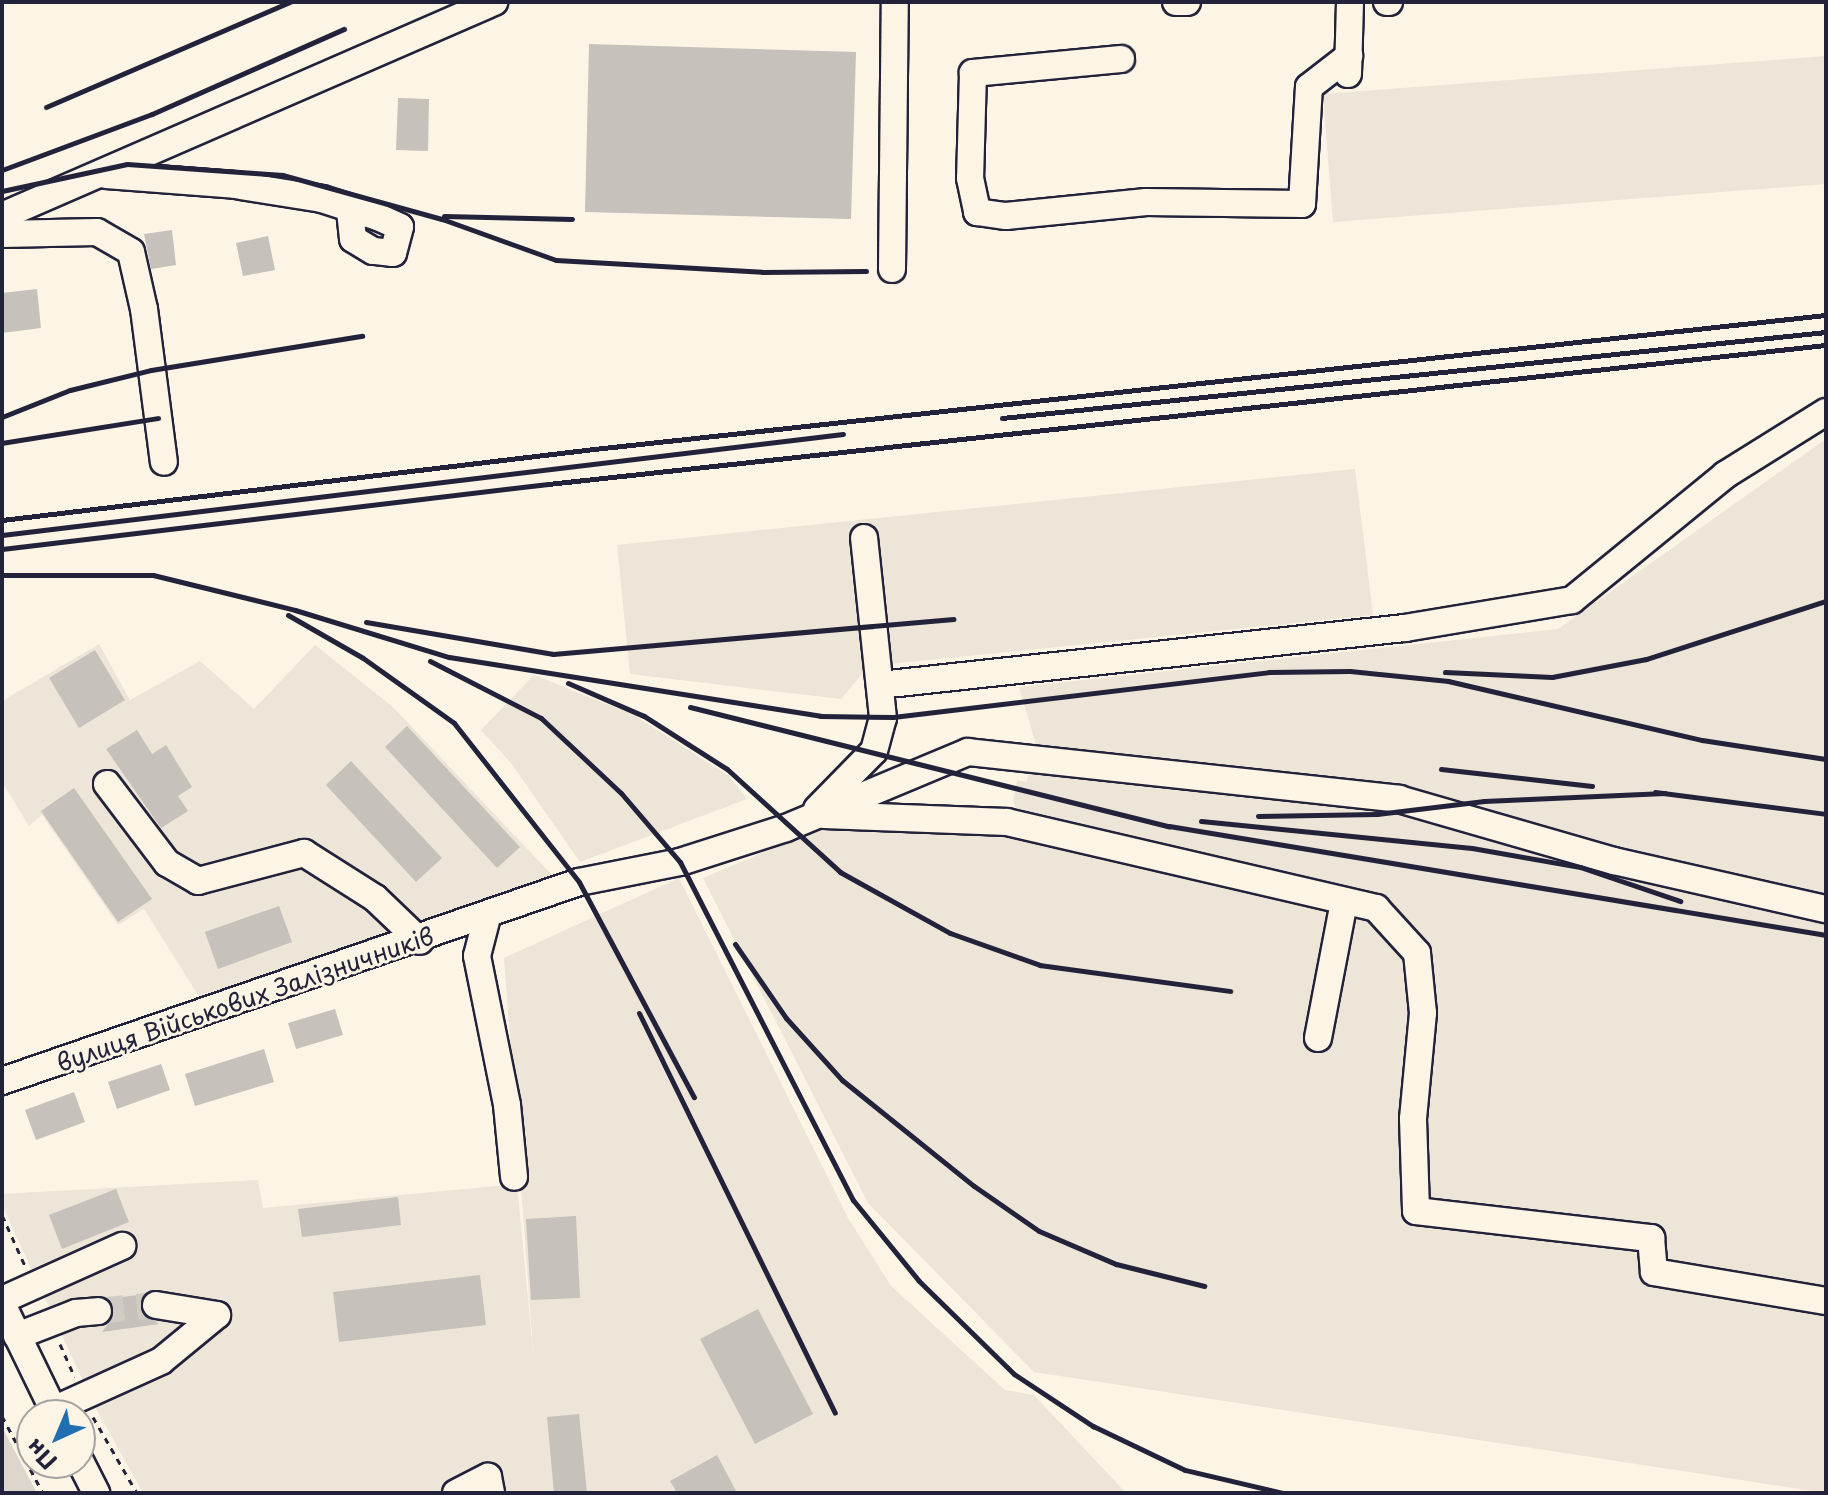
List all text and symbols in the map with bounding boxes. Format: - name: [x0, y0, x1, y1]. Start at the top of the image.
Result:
- street label: вулиця Військових Залізничників: [53, 921, 437, 1077]
- north arrow: [16, 1399, 96, 1479]
- text: Пн: [17, 1432, 63, 1478]

